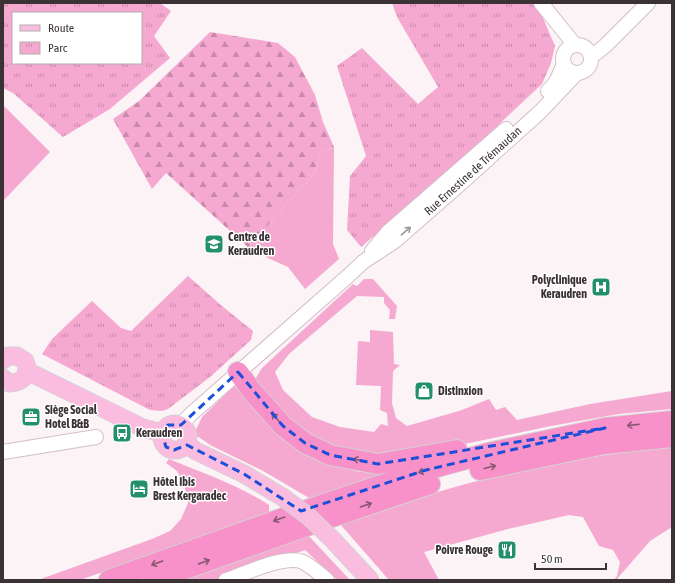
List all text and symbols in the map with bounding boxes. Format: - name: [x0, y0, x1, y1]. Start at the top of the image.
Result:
- legend: [12, 12, 142, 64]
- text: Route: [48, 21, 74, 35]
- text: Parc: [48, 41, 68, 55]
- street label: Rue Ernestine de Trémaudan: [422, 124, 524, 218]
- one-way arrow: [401, 227, 411, 236]
- place label: Centre de Keraudren: [228, 230, 274, 258]
- school or university icon: Centre de Keraudren: [203, 233, 225, 255]
- place label: Polyclinique Keraudren: [532, 273, 588, 301]
- hospital icon: Polyclinique Keraudren: [590, 276, 612, 298]
- shop icon: Distinxion: [413, 380, 435, 402]
- place label: Distinxion: [438, 384, 483, 398]
- place label: Siège Social Hotel B&B: [45, 403, 98, 431]
- office icon: Siège Social Hotel B&B: [20, 406, 42, 428]
- one-way arrow: [271, 413, 280, 423]
- one-way arrow: [627, 421, 640, 428]
- bus stop icon: Keraudren: [111, 422, 133, 444]
- place label: Keraudren: [136, 426, 182, 440]
- one-way arrow: [353, 456, 366, 464]
- one-way arrow: [483, 463, 496, 471]
- one-way arrow: [418, 468, 431, 475]
- place label: Hôtel Ibis Brest Kergaradec: [153, 475, 227, 503]
- hotel icon: Hôtel Ibis Brest Kergaradec: [128, 478, 150, 500]
- one-way arrow: [359, 501, 372, 508]
- one-way arrow: [273, 516, 286, 523]
- restaurant icon: Poivre Rouge: [496, 539, 518, 561]
- place label: Poivre Rouge: [435, 543, 494, 557]
- scale bar: [535, 545, 606, 571]
- text: 50 m: [541, 552, 563, 566]
- one-way arrow: [198, 558, 210, 566]
- one-way arrow: [150, 560, 163, 567]

